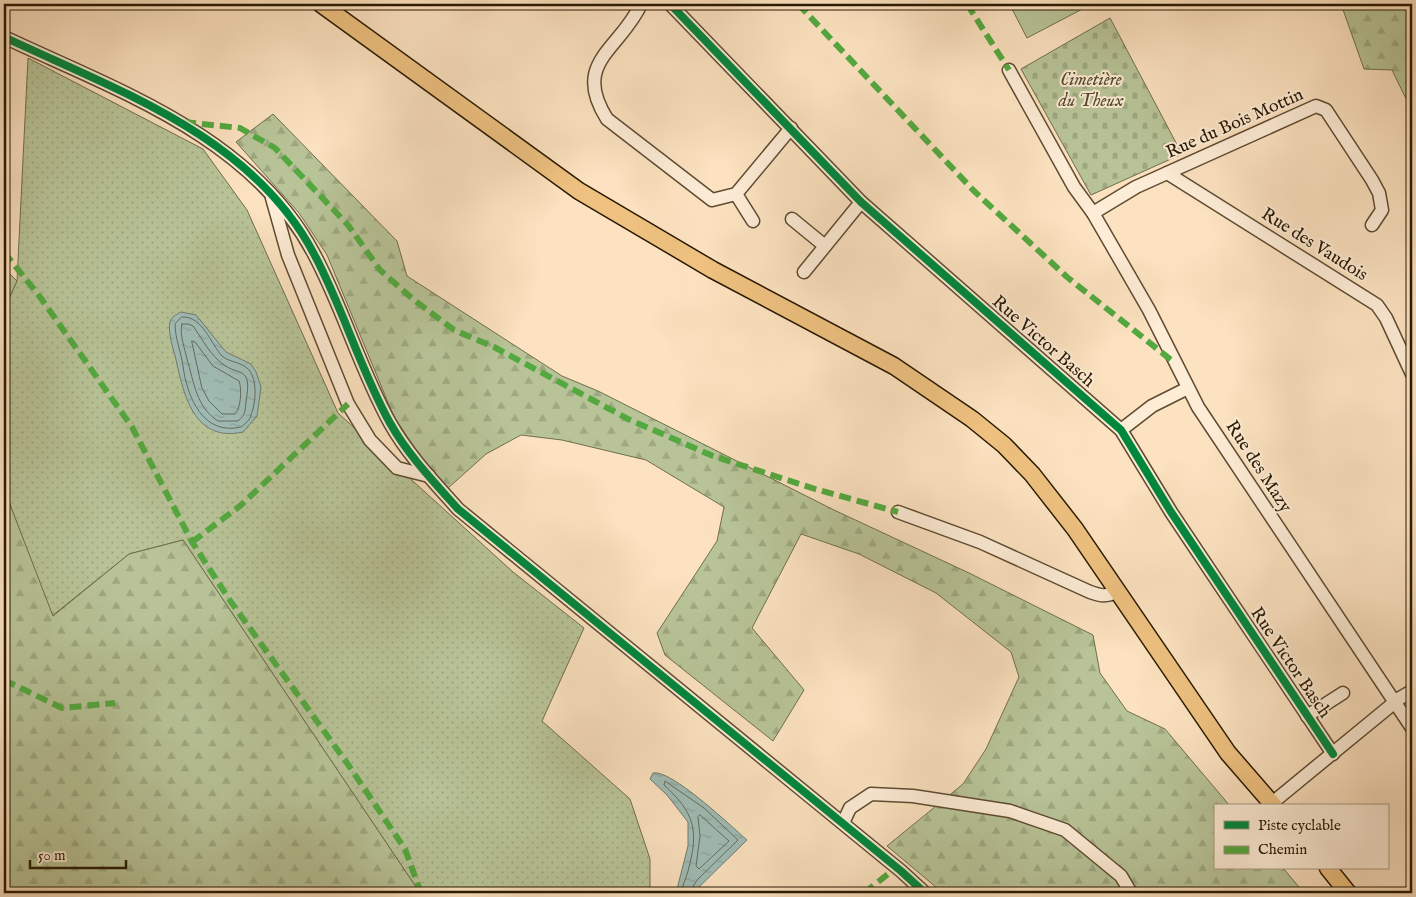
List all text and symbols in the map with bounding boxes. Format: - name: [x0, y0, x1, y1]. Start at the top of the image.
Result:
- park label: Cimetière du Theux: [1058, 69, 1124, 113]
- street label: Rue du Bois Mottin: [1163, 83, 1308, 165]
- street label: Rue des Vaudois: [1256, 203, 1372, 287]
- street label: Rue Victor Basch: [987, 291, 1100, 393]
- street label: Rue des Mazy: [1220, 417, 1296, 517]
- street label: Rue Victor Basch: [1244, 603, 1336, 723]
- legend: [1214, 804, 1388, 870]
- text: Piste cyclable: [1258, 816, 1341, 835]
- scale bar: [30, 837, 126, 869]
- text: Chemin: [1258, 840, 1307, 859]
- text: 50 m: [38, 846, 66, 865]

